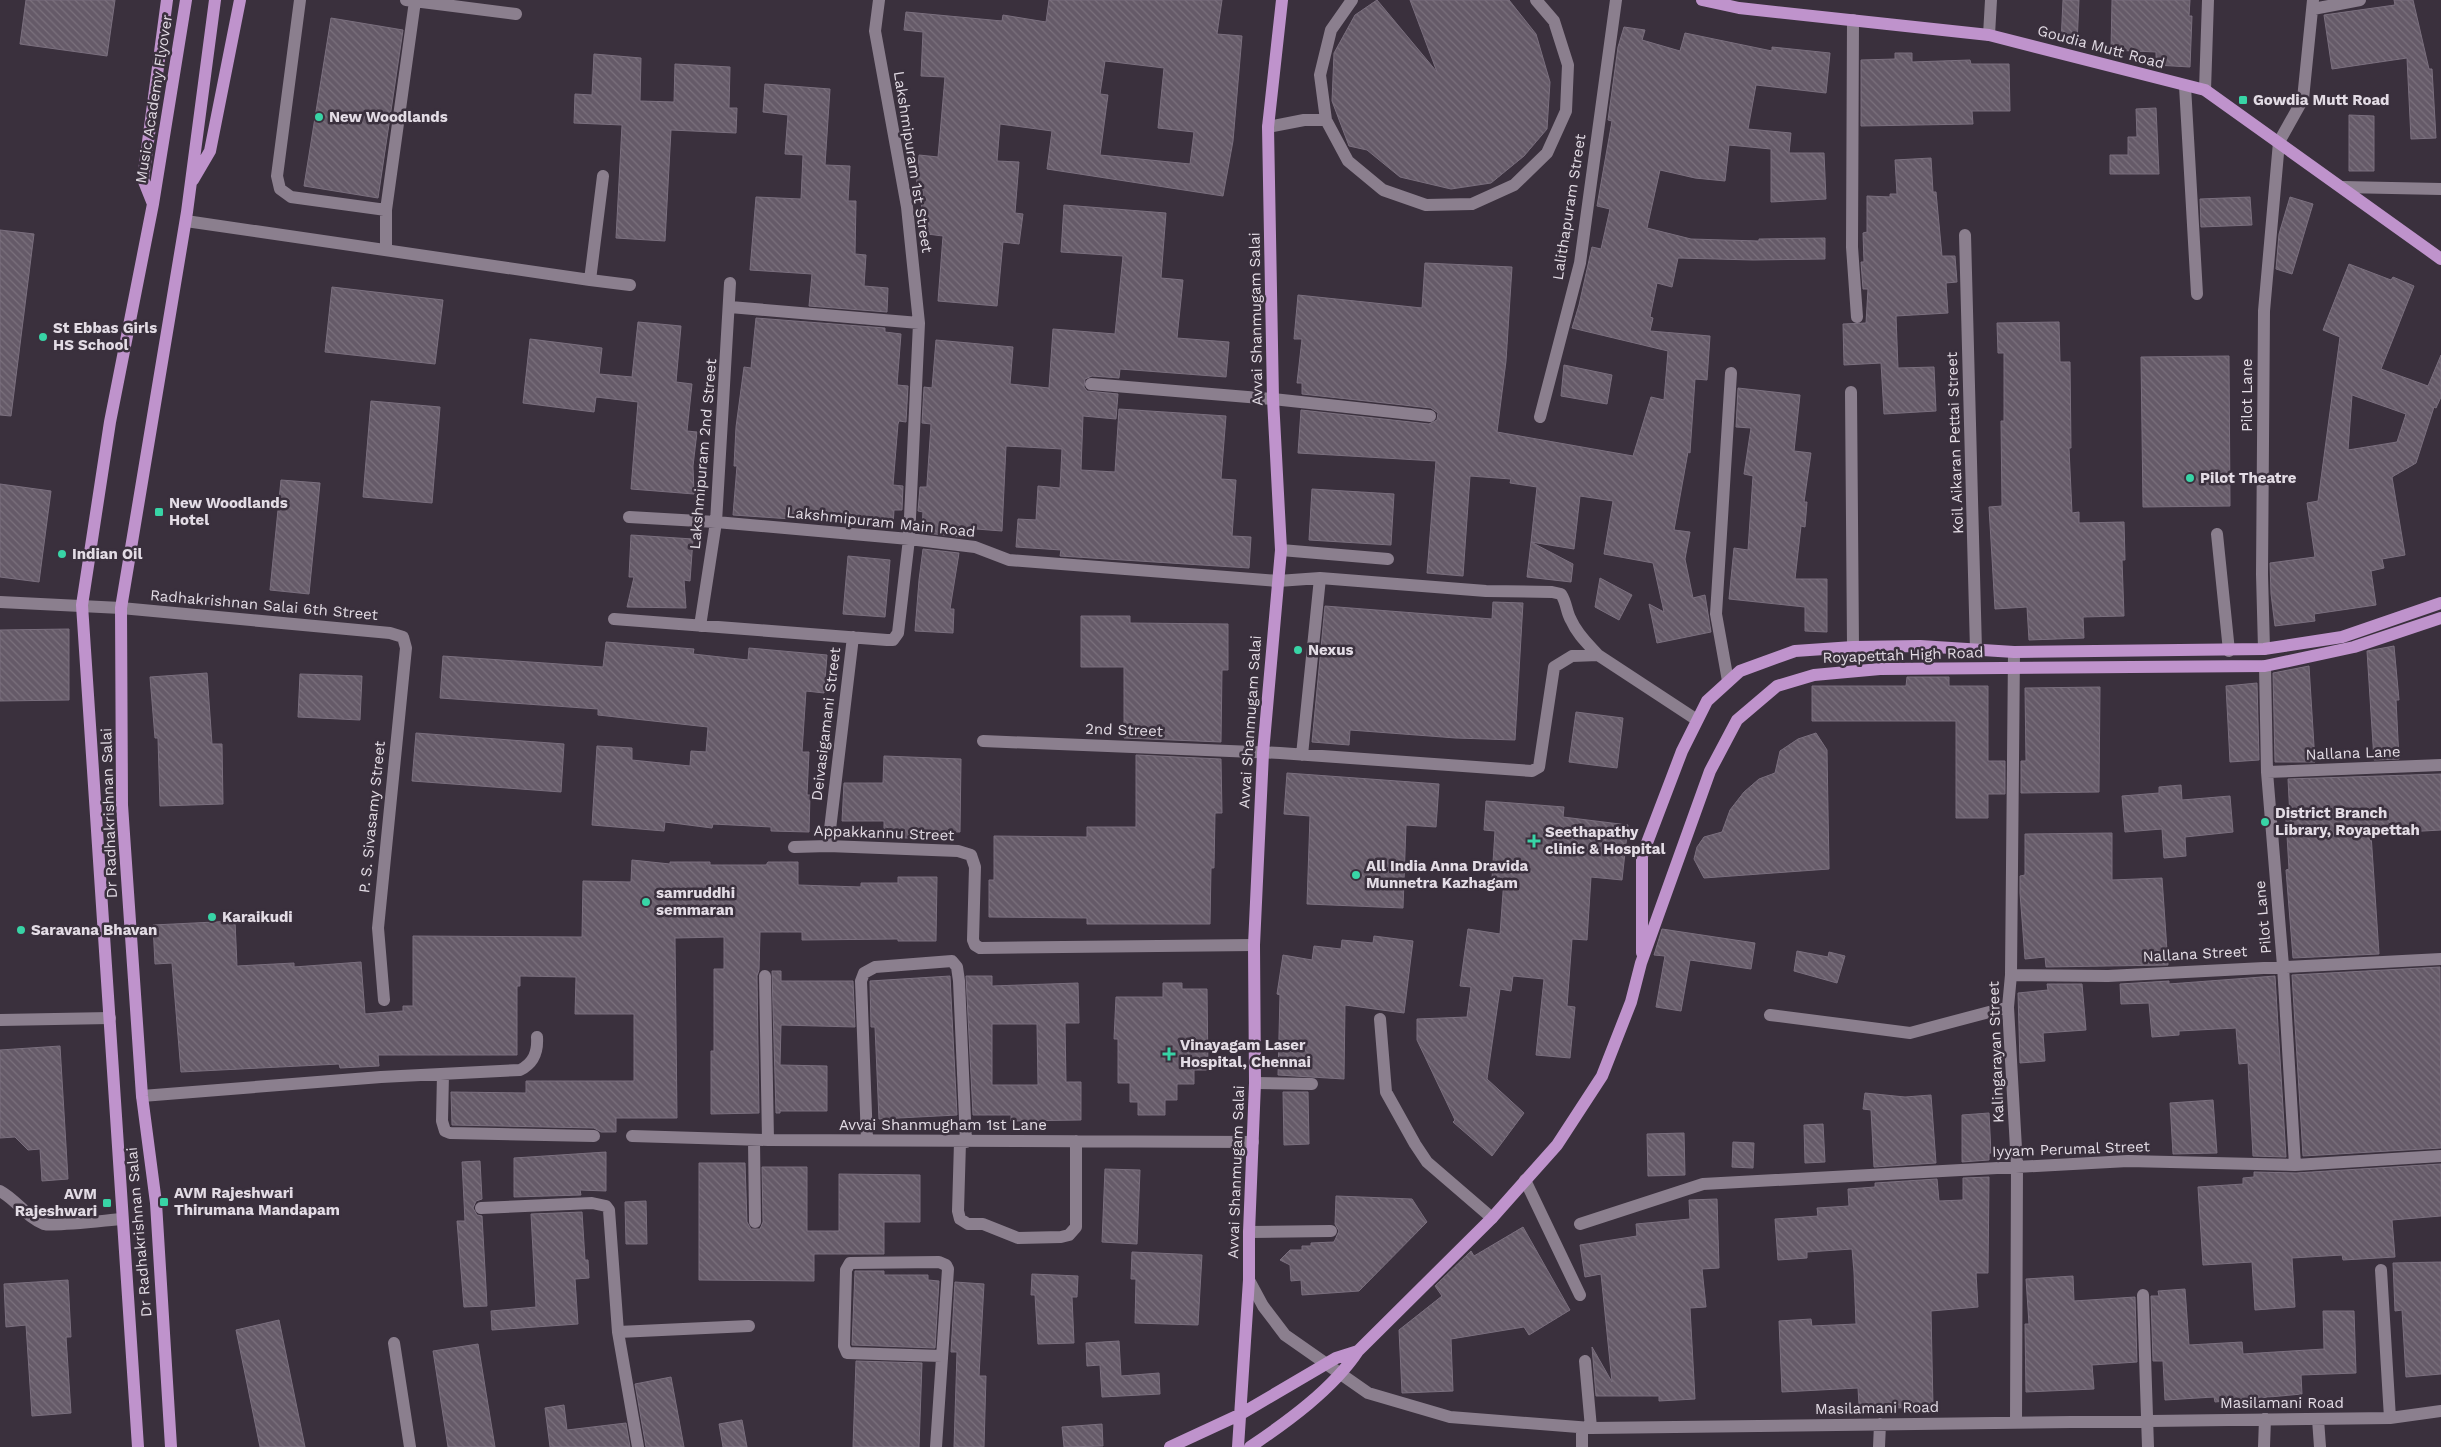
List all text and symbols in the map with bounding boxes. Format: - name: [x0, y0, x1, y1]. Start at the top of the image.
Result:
- street label: Music Academy Flyover: [132, 13, 176, 185]
- street label: Goudia Mutt Road: [2035, 21, 2167, 73]
- street label: Lakshmipuram 1st Street: [890, 70, 936, 255]
- place label: Gowdia Mutt Road: [2253, 91, 2389, 109]
- marker: Gowdia Mutt Road: [2237, 94, 2249, 106]
- place label: New Woodlands: [329, 108, 448, 126]
- marker: New Woodlands: [313, 111, 325, 123]
- street label: Lalithapuram Street: [1549, 132, 1590, 281]
- street label: Avvai Shanmugam Salai: [1245, 232, 1267, 406]
- place label: St Ebbas Girls HS School: [53, 319, 157, 354]
- marker: St Ebbas Girls HS School: [37, 331, 49, 343]
- street label: Koil Aikaran Pettai Street: [1943, 351, 1967, 534]
- street label: Lakshmipuram 2nd Street: [686, 357, 720, 550]
- street label: Pilot Lane: [2238, 358, 2256, 432]
- place label: Pilot Theatre: [2200, 469, 2297, 487]
- marker: Pilot Theatre: [2184, 472, 2196, 484]
- place label: New Woodlands Hotel: [169, 494, 288, 529]
- street label: Lakshmipuram Main Road: [786, 503, 976, 541]
- marker: New Woodlands Hotel: [153, 506, 165, 518]
- place label: Indian Oil: [72, 545, 142, 563]
- marker: Indian Oil: [56, 548, 68, 560]
- street label: Radhakrishnan Salai 6th Street: [149, 586, 379, 624]
- street label: Avvai Shanmugam Salai: [1235, 635, 1265, 809]
- place label: Nexus: [1308, 641, 1353, 659]
- street label: Royapettah High Road: [1822, 643, 1984, 667]
- marker: Nexus: [1292, 644, 1304, 656]
- street label: Deivasigamani Street: [808, 646, 844, 802]
- street label: 2nd Street: [1085, 720, 1164, 740]
- street label: Dr Radhakrishnan Salai: [97, 728, 121, 898]
- street label: P. S. Sivasamy Street: [355, 739, 389, 894]
- street label: Nallana Lane: [2305, 742, 2401, 764]
- place label: District Branch Library, Royapettah: [2275, 804, 2420, 839]
- marker: District Branch Library, Royapettah: [2259, 816, 2271, 828]
- street label: Appakkannu Street: [813, 822, 955, 844]
- place label: Seethapathy clinic & Hospital: [1545, 823, 1665, 858]
- marker: Seethapathy clinic & Hospital: [1527, 834, 1541, 848]
- place label: All India Anna Dravida Munnetra Kazhagam: [1366, 857, 1529, 892]
- marker: All India Anna Dravida Munnetra Kazhagam: [1350, 869, 1362, 881]
- street label: Pilot Lane: [2251, 880, 2275, 954]
- place label: samruddhi semmaran: [656, 884, 735, 919]
- marker: samruddhi semmaran: [640, 896, 652, 908]
- place label: Karaikudi: [222, 908, 293, 926]
- marker: Karaikudi: [206, 911, 218, 923]
- place label: Saravana Bhavan: [31, 921, 157, 939]
- marker: Saravana Bhavan: [15, 924, 27, 936]
- street label: Nallana Street: [2142, 942, 2248, 966]
- street label: Kalingarayan Street: [1985, 980, 2007, 1123]
- place label: Vinayagam Laser Hospital, Chennai: [1180, 1036, 1311, 1071]
- marker: Vinayagam Laser Hospital, Chennai: [1162, 1047, 1176, 1061]
- street label: Avvai Shanmugam Salai: [1224, 1085, 1248, 1259]
- street label: Avvai Shanmugham 1st Lane: [839, 1116, 1047, 1134]
- street label: Iyyam Perumal Street: [1992, 1137, 2151, 1161]
- street label: Dr Radhakrishnan Salai: [123, 1146, 155, 1318]
- place label: AVM Rajeshwari Thirumana Mandapam: [174, 1184, 340, 1219]
- place label: AVM Rajeshwari: [15, 1185, 97, 1220]
- marker: AVM Rajeshwari Thirumana Mandapam: [158, 1196, 170, 1208]
- marker: AVM Rajeshwari: [101, 1197, 113, 1209]
- street label: Masilamani Road: [2220, 1394, 2344, 1412]
- street label: Masilamani Road: [1815, 1398, 1939, 1418]

